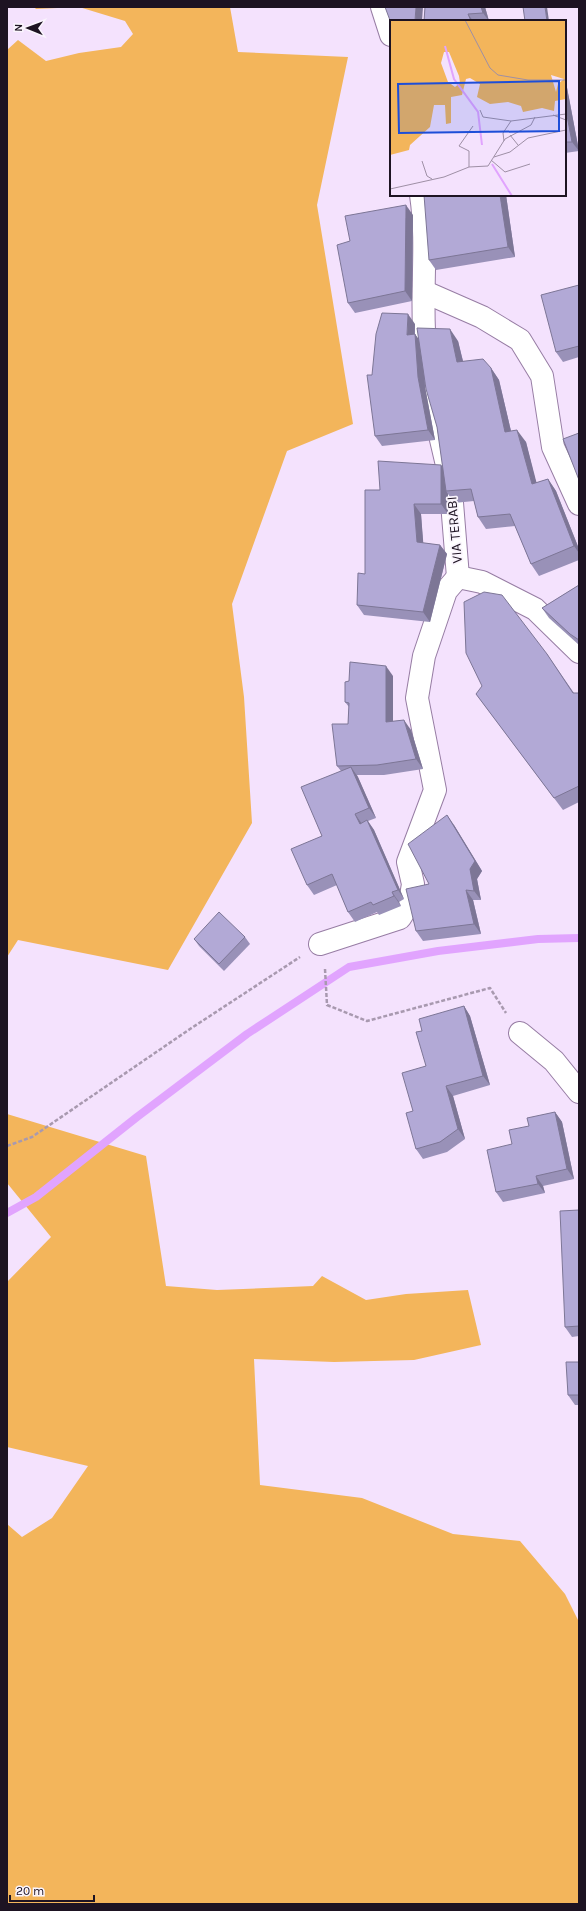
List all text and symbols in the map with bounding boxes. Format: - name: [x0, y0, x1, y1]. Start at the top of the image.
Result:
- north arrow: [8, 8, 48, 48]
- inset map: [390, 20, 566, 196]
- text: N: [12, 24, 25, 32]
- street label: VIA TERABI: [443, 496, 466, 564]
- scale bar: [10, 1877, 94, 1903]
- text: 20 m: [16, 1884, 44, 1898]

